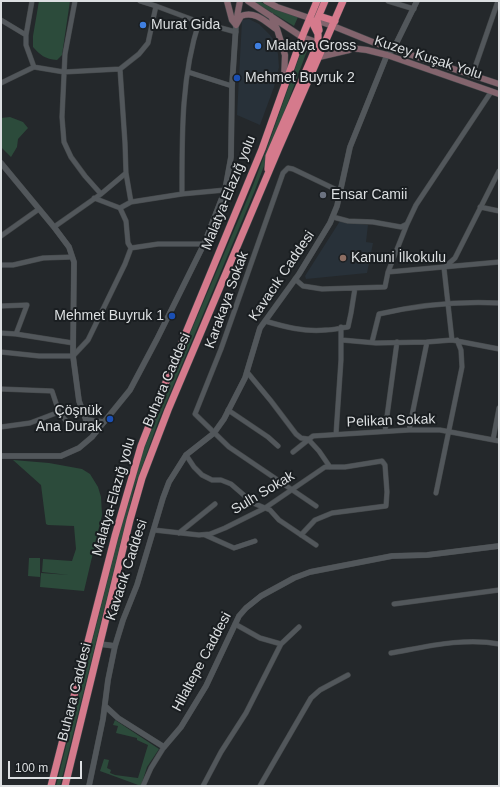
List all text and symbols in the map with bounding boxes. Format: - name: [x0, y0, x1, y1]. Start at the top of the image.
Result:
- place label: Murat Gida: [151, 17, 220, 33]
- marker: Murat Gida: [138, 20, 148, 30]
- street label: Kuzey Kuşak Yolu: [372, 33, 484, 83]
- place label: Malatya Gross: [266, 38, 356, 54]
- marker: Malatya Gross: [253, 41, 263, 51]
- place label: Mehmet Buyruk 2: [245, 70, 355, 86]
- marker: Mehmet Buyruk 2: [232, 73, 242, 83]
- street label: Malatya-Elazığ yolu: [198, 133, 260, 253]
- place label: Ensar Camii: [331, 187, 407, 203]
- marker: Ensar Camii: [318, 190, 328, 200]
- street label: Kavacık Caddesi: [246, 228, 318, 324]
- street label: Karakaya Sokak: [202, 249, 252, 351]
- place label: Kanuni İlkokulu: [351, 250, 446, 266]
- marker: Kanuni İlkokulu: [338, 253, 348, 263]
- place label: Mehmet Buyruk 1: [54, 308, 164, 324]
- marker: Mehmet Buyruk 1: [167, 311, 177, 321]
- street label: Buhara Caddesi: [140, 331, 194, 429]
- place label: Çöşnük Ana Durak: [36, 403, 102, 436]
- street label: Pelikan Sokak: [346, 411, 436, 431]
- marker: Çöşnük Ana Durak: [105, 414, 115, 424]
- street label: Malatya-Elazığ yolu: [89, 436, 139, 558]
- street label: Sulh Sokak: [228, 468, 298, 518]
- street label: Kavacık Caddesi: [103, 517, 151, 623]
- street label: Hilaltepe Caddesi: [169, 610, 235, 714]
- street label: Buhara Caddesi: [55, 641, 95, 743]
- scale bar: [10, 753, 84, 779]
- text: 100 m: [15, 761, 48, 775]

